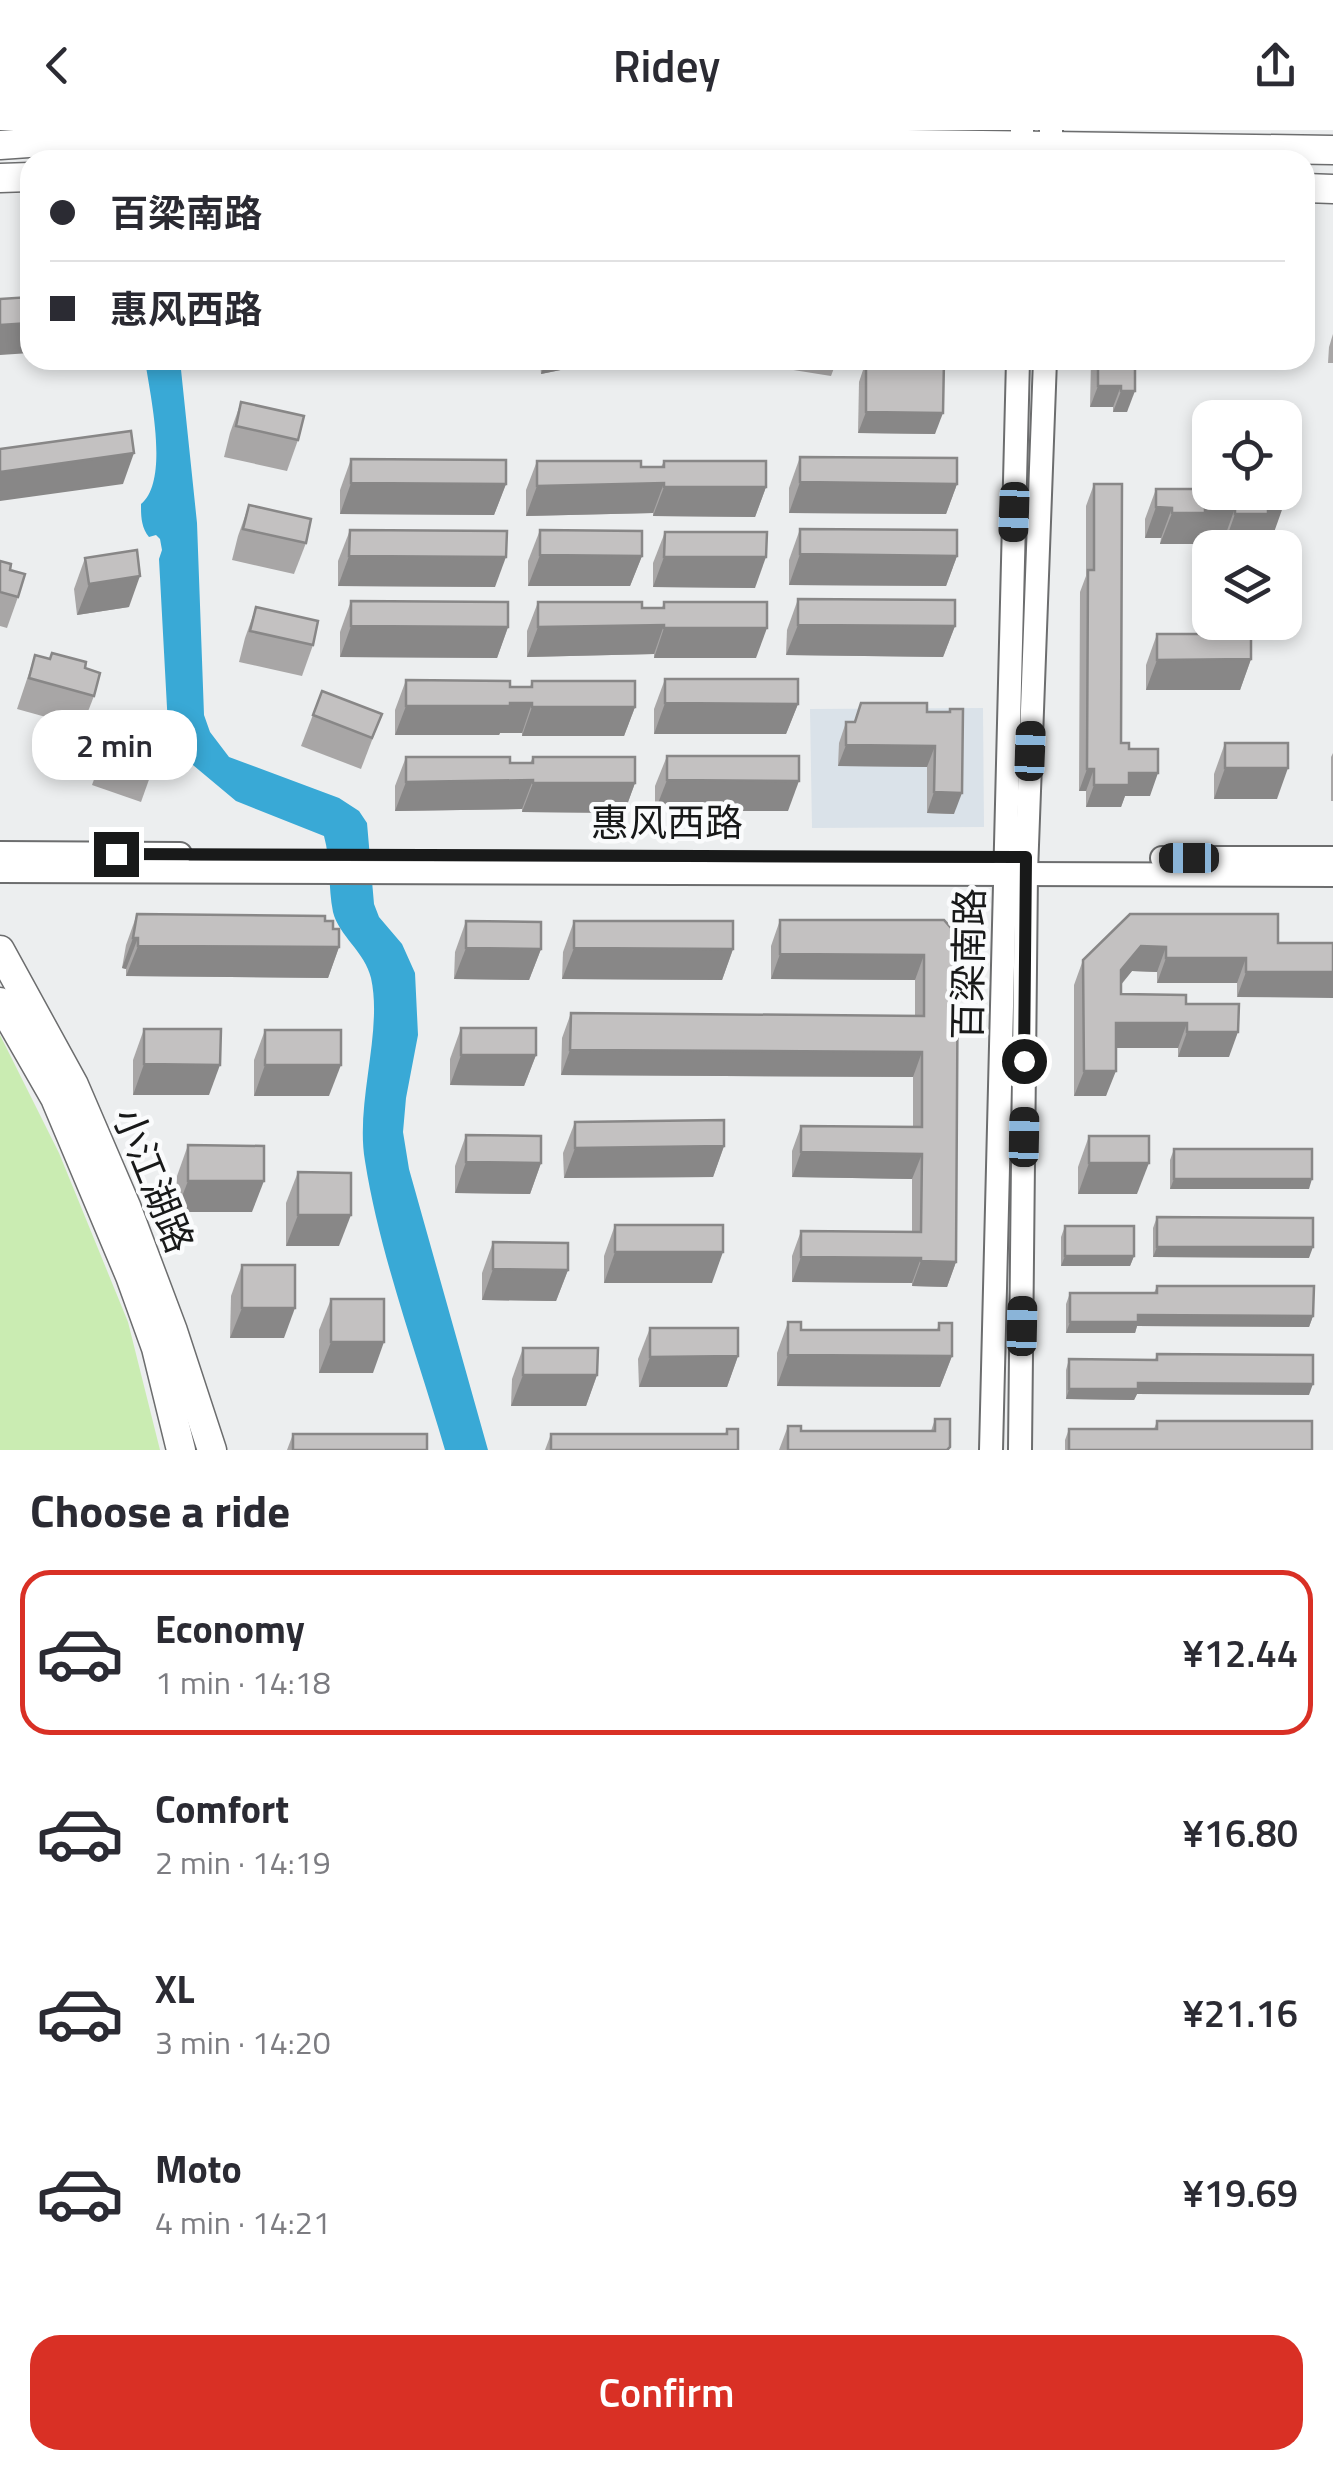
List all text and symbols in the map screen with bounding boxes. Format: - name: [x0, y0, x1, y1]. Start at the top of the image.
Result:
- text: Ridey: [613, 31, 720, 99]
- icon: back: [30, 38, 85, 93]
- icon: share: [1248, 38, 1303, 93]
- text: 百梁南路: [110, 184, 262, 242]
- text: 惠风西路: [110, 280, 262, 338]
- map controls: [1192, 400, 1302, 640]
- button: locate: [1192, 400, 1302, 510]
- car: [998, 481, 1030, 543]
- button: layers: [1192, 530, 1302, 640]
- callout: 2 min: [34, 709, 198, 779]
- car: [1014, 720, 1046, 782]
- text: 2 min: [76, 721, 153, 769]
- street label: 惠风西路: [591, 793, 743, 851]
- route end: [94, 832, 139, 877]
- car: [1159, 843, 1219, 873]
- street label: 百梁南路: [938, 887, 998, 1041]
- route start: [1002, 1039, 1047, 1084]
- street label: 小江湖路: [99, 1099, 209, 1261]
- car: [1008, 1107, 1040, 1167]
- car: [1006, 1296, 1038, 1356]
- text: Choose a ride: [30, 1476, 290, 1544]
- text: Economy: [155, 1600, 305, 1658]
- icon: car: [35, 1608, 125, 1698]
- text: ¥12.44: [1183, 1624, 1298, 1682]
- text: 1 min · 14:18: [155, 1658, 331, 1706]
- text: Comfort: [155, 1780, 289, 1838]
- icon: car: [35, 1788, 125, 1878]
- text: ¥16.80: [1183, 1804, 1298, 1862]
- text: 2 min · 14:19: [155, 1838, 331, 1886]
- text: XL: [155, 1960, 195, 2018]
- icon: car: [35, 1968, 125, 2058]
- text: ¥21.16: [1183, 1984, 1298, 2042]
- text: 3 min · 14:20: [155, 2018, 331, 2066]
- text: Moto: [155, 2140, 242, 2198]
- icon: car: [35, 2148, 125, 2238]
- text: ¥19.69: [1183, 2164, 1298, 2222]
- text: 4 min · 14:21: [155, 2198, 331, 2246]
- button: Confirm: [30, 2335, 1303, 2450]

